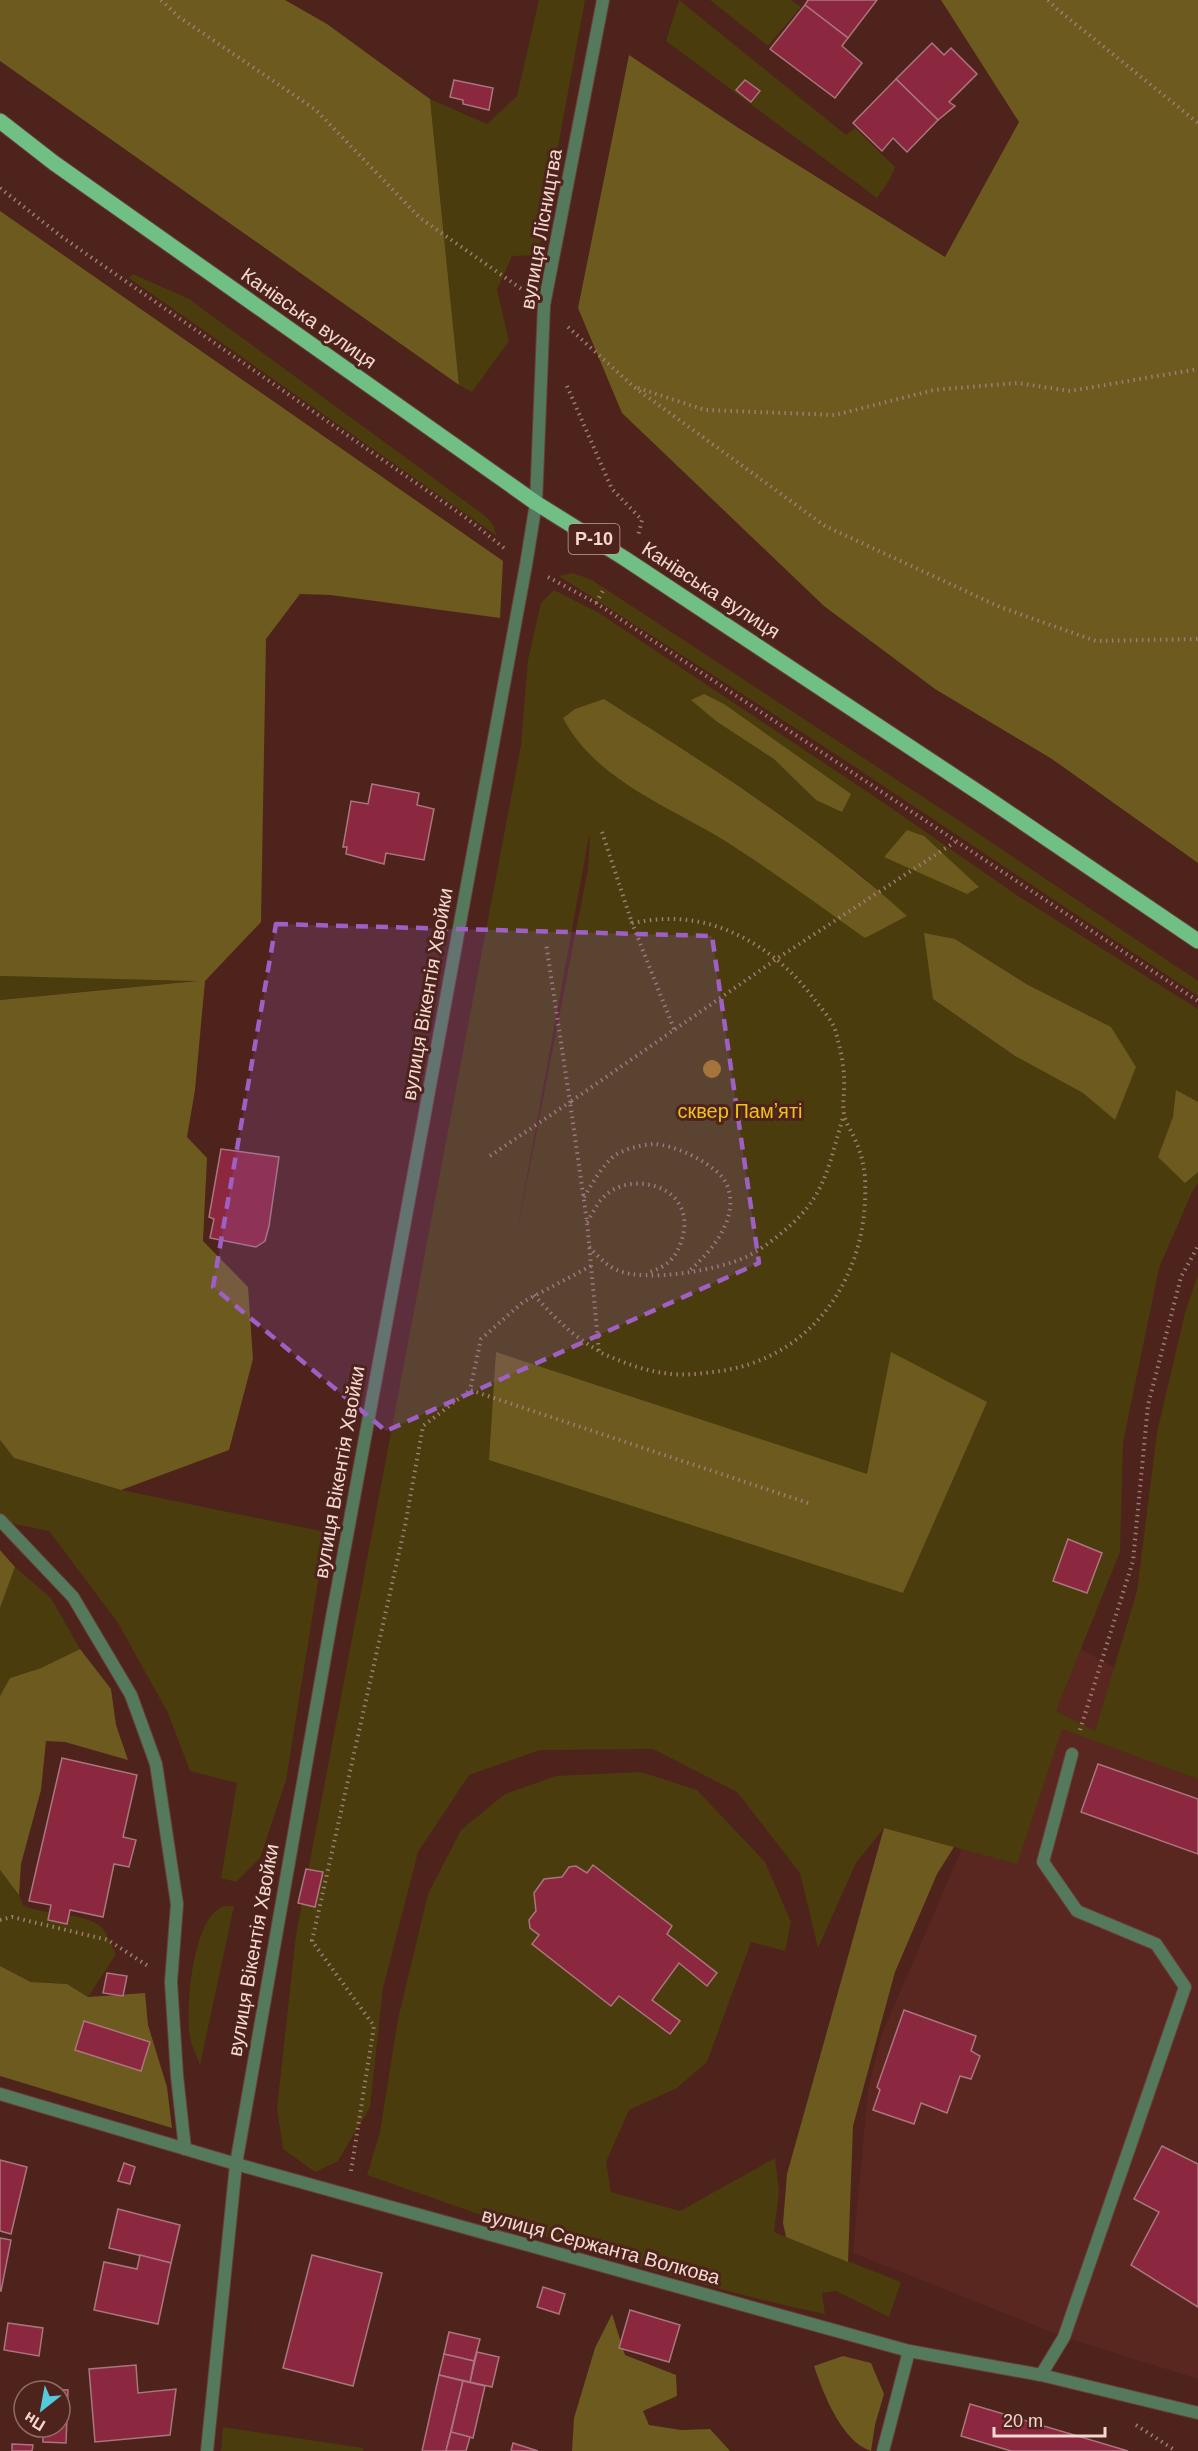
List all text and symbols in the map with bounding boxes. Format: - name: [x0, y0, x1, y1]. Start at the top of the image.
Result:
- street label: вулиця Лісництва: [516, 146, 566, 311]
- street label: Канівська вулиця: [237, 263, 381, 373]
- road number: Р-10: [568, 524, 620, 554]
- street label: Канівська вулиця: [638, 537, 784, 643]
- street label: вулиця Вікентія Хвойки: [397, 886, 457, 1102]
- park label: сквер Памʼяті: [677, 1100, 803, 1122]
- street label: вулиця Вікентія Хвойки: [309, 1364, 369, 1580]
- street label: вулиця Вікентія Хвойки: [223, 1842, 283, 2058]
- street label: вулиця Сержанта Волкова: [480, 2204, 723, 2289]
- north arrow: [12, 2379, 72, 2439]
- scale bar: [994, 2400, 1105, 2438]
- text: Пн: [21, 2409, 48, 2434]
- text: 20 m: [1003, 2411, 1043, 2431]

